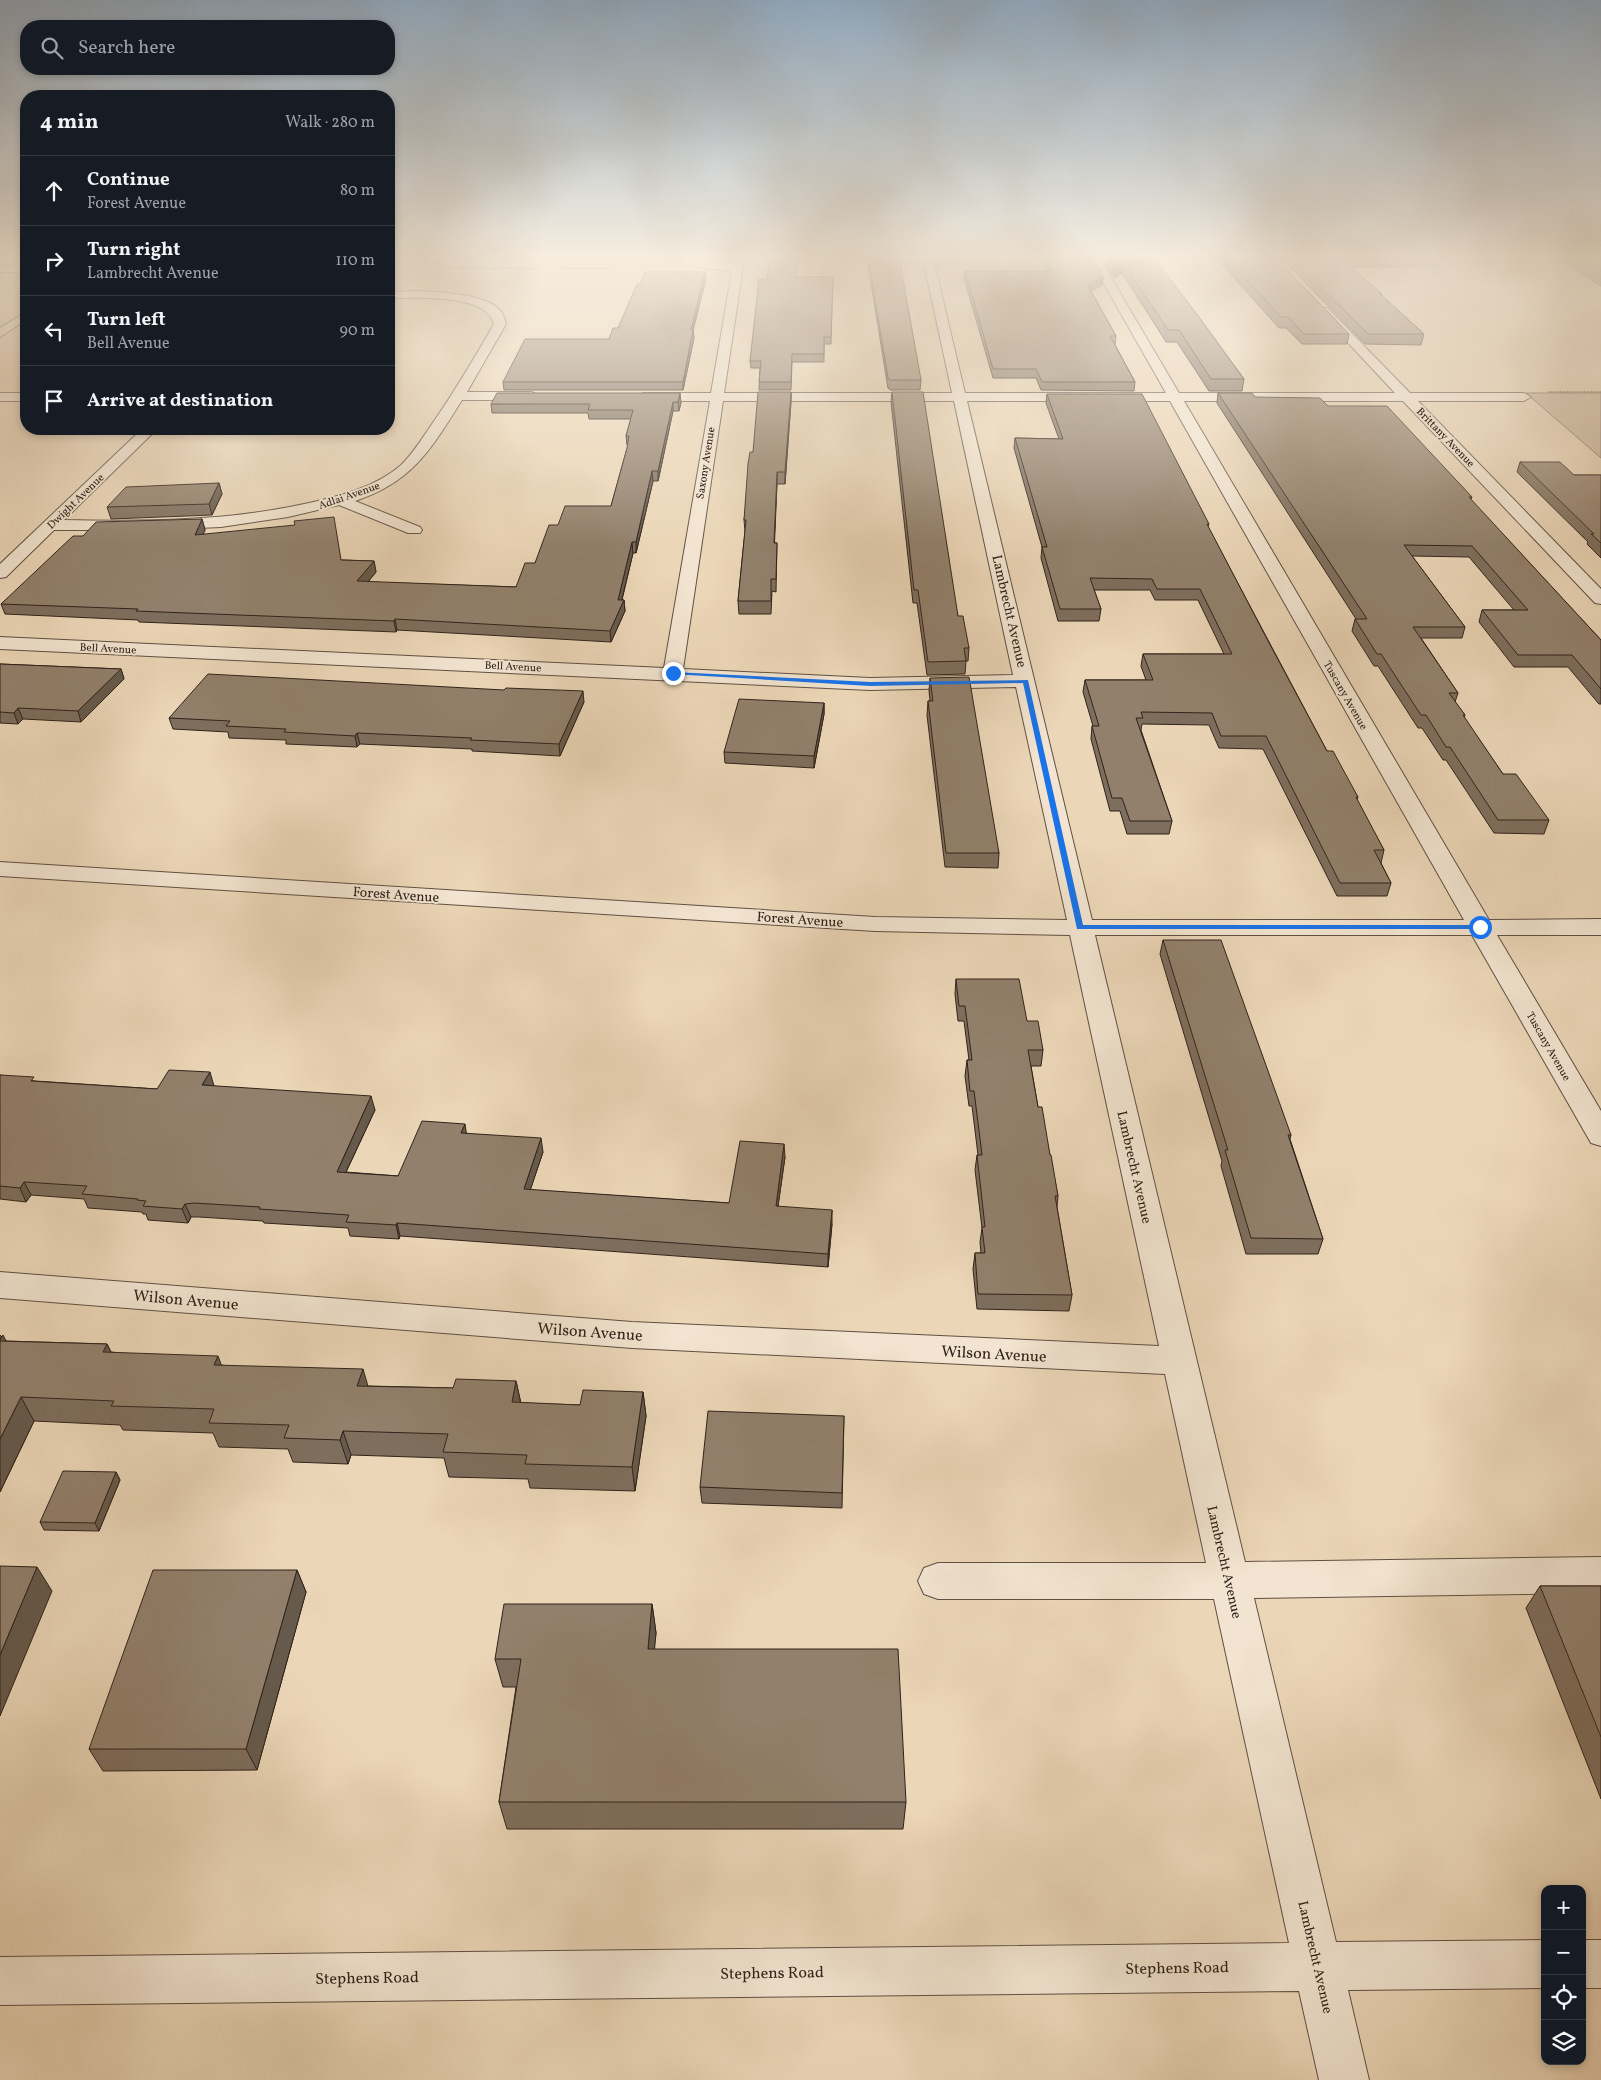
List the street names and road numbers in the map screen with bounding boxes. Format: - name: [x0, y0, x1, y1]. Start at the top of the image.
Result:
- street label: Brittany Avenue: [1413, 405, 1477, 471]
- street label: Saxony Avenue: [693, 426, 720, 500]
- street label: Dwight Avenue: [44, 471, 108, 533]
- street label: Adlai Avenue: [317, 479, 382, 514]
- street label: Lambrecht Avenue: [986, 553, 1031, 670]
- street label: Bell Avenue: [79, 641, 137, 658]
- street label: Bell Avenue: [484, 659, 542, 676]
- street label: Tuscany Avenue: [1319, 659, 1370, 733]
- street label: Forest Avenue: [352, 883, 440, 908]
- street label: Forest Avenue: [756, 908, 844, 933]
- street label: Tuscany Avenue: [1522, 1010, 1573, 1084]
- street label: Lambrecht Avenue: [1111, 1109, 1156, 1226]
- street label: Wilson Avenue: [132, 1285, 239, 1317]
- street label: Wilson Avenue: [536, 1318, 643, 1348]
- street label: Wilson Avenue: [941, 1341, 1047, 1369]
- street label: Lambrecht Avenue: [1201, 1504, 1246, 1621]
- street label: Lambrecht Avenue: [1292, 1899, 1337, 2016]
- street label: Stephens Road: [1125, 1957, 1229, 1981]
- street label: Stephens Road: [720, 1962, 824, 1986]
- street label: Stephens Road: [315, 1967, 419, 1991]

